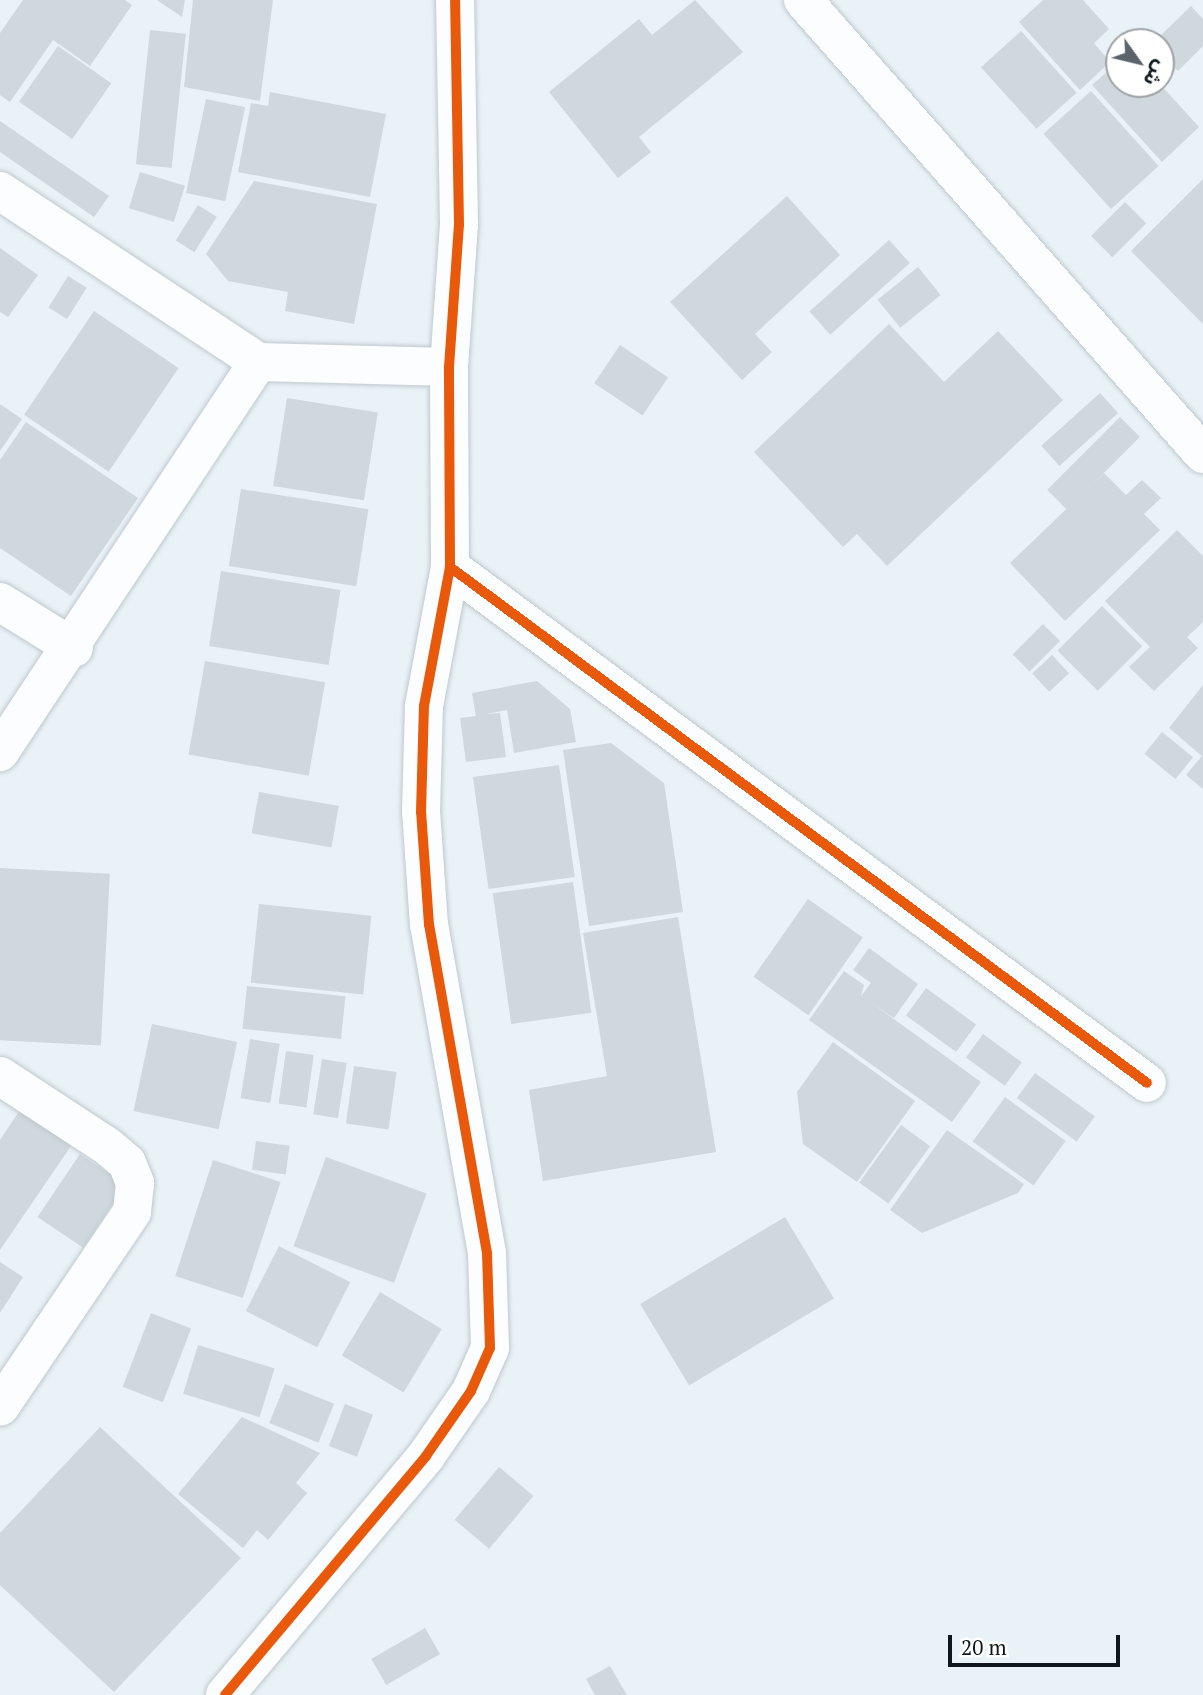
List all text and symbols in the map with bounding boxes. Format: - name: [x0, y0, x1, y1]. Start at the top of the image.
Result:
- north arrow: [1105, 28, 1175, 98]
- text: ش: [1139, 56, 1174, 92]
- scale bar: [951, 1622, 1122, 1666]
- text: 20 m: [961, 1633, 1007, 1661]

